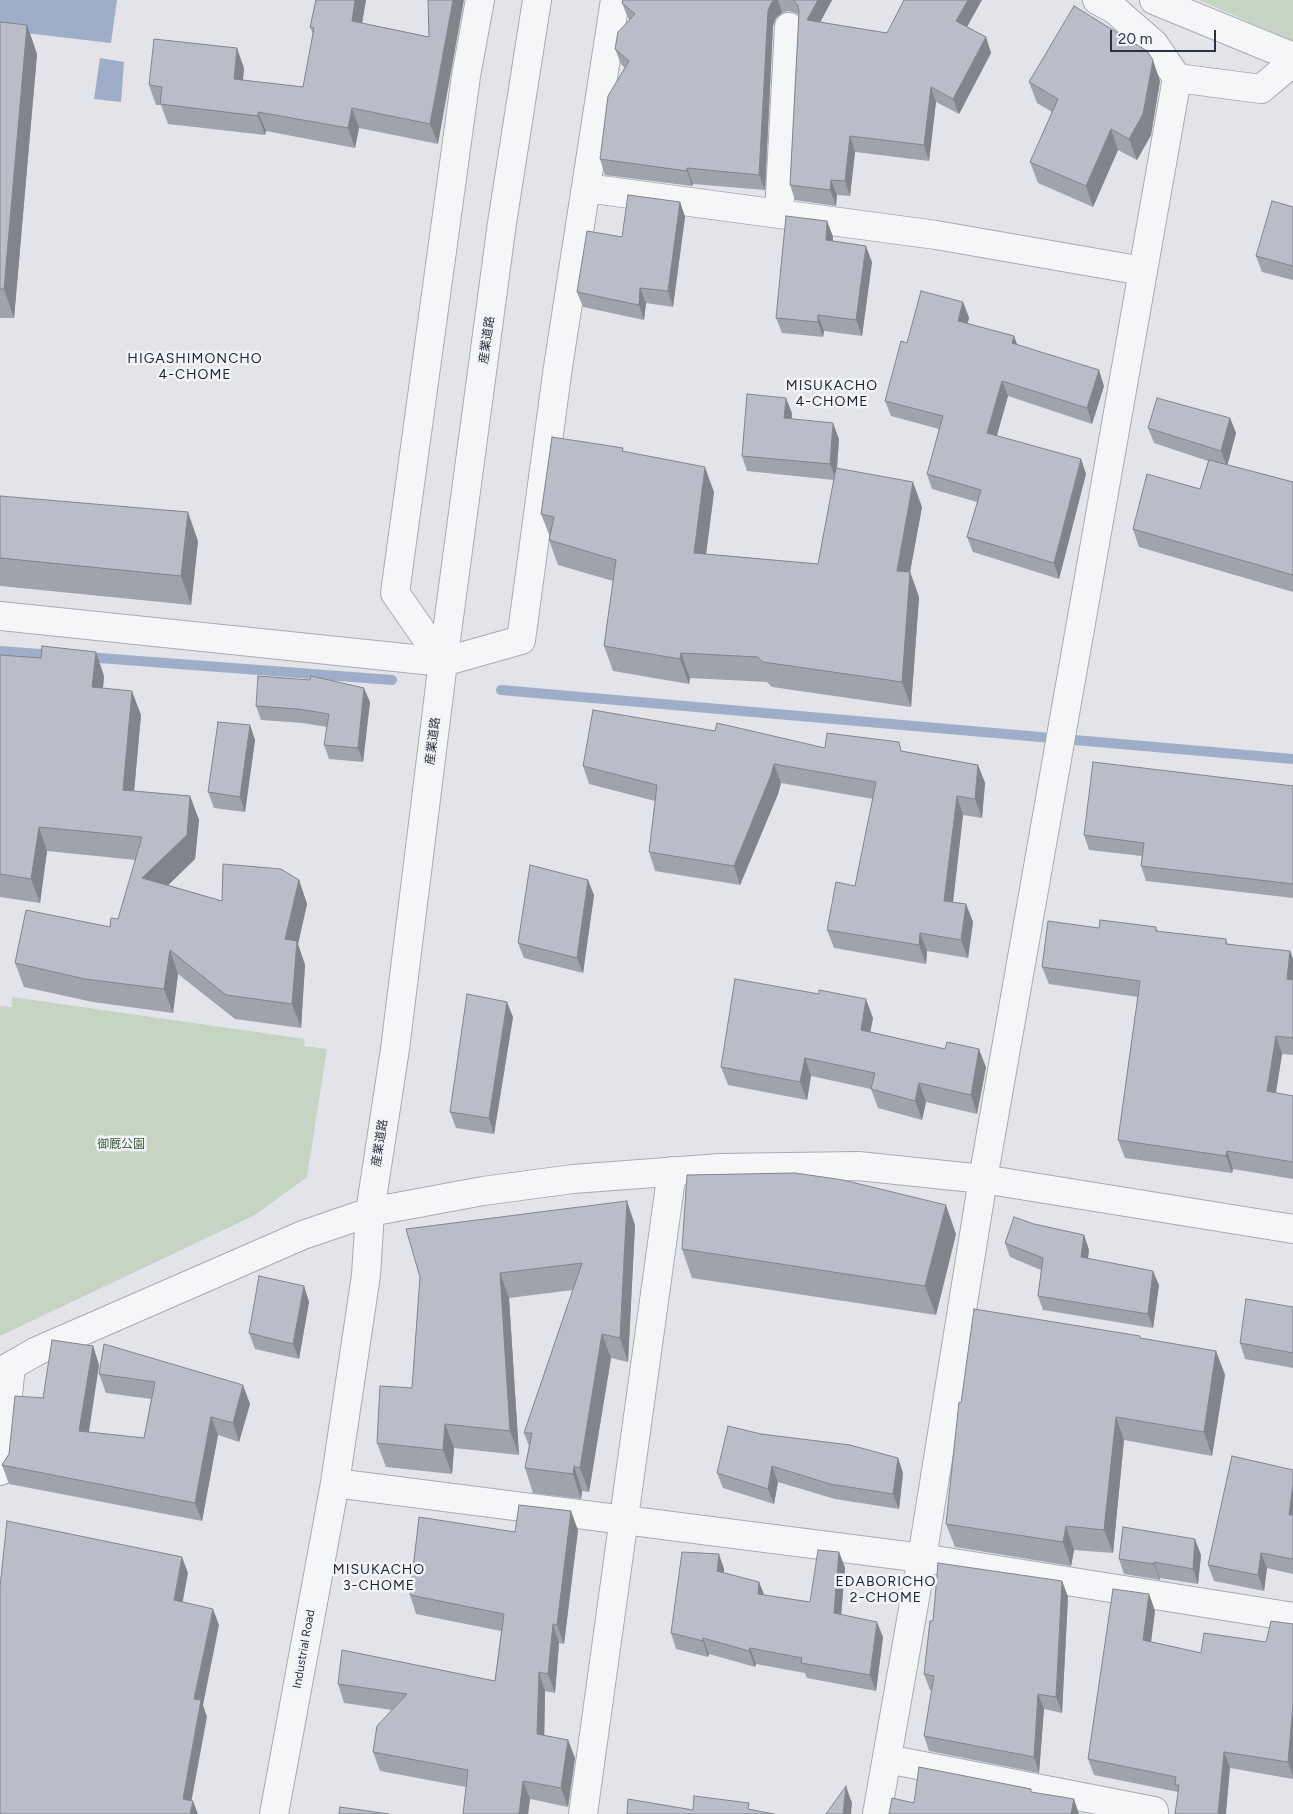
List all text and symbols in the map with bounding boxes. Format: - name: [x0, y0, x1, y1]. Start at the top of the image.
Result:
- scale bar: [1113, 20, 1219, 52]
- text: 20 m: [1118, 30, 1152, 48]
- street label: 産業道路: [477, 315, 497, 365]
- district label: HIGASHIMONCHO 4-CHOME: [126, 351, 264, 384]
- district label: MISUKACHO 4-CHOME: [785, 378, 879, 411]
- street label: 産業道路: [423, 716, 443, 766]
- street label: 産業道路: [369, 1118, 391, 1168]
- park label: 御厩公園: [97, 1137, 145, 1151]
- district label: MISUKACHO 3-CHOME: [332, 1562, 426, 1594]
- district label: EDABORICHO 2-CHOME: [834, 1574, 938, 1606]
- street label: Industrial Road: [290, 1608, 318, 1690]

